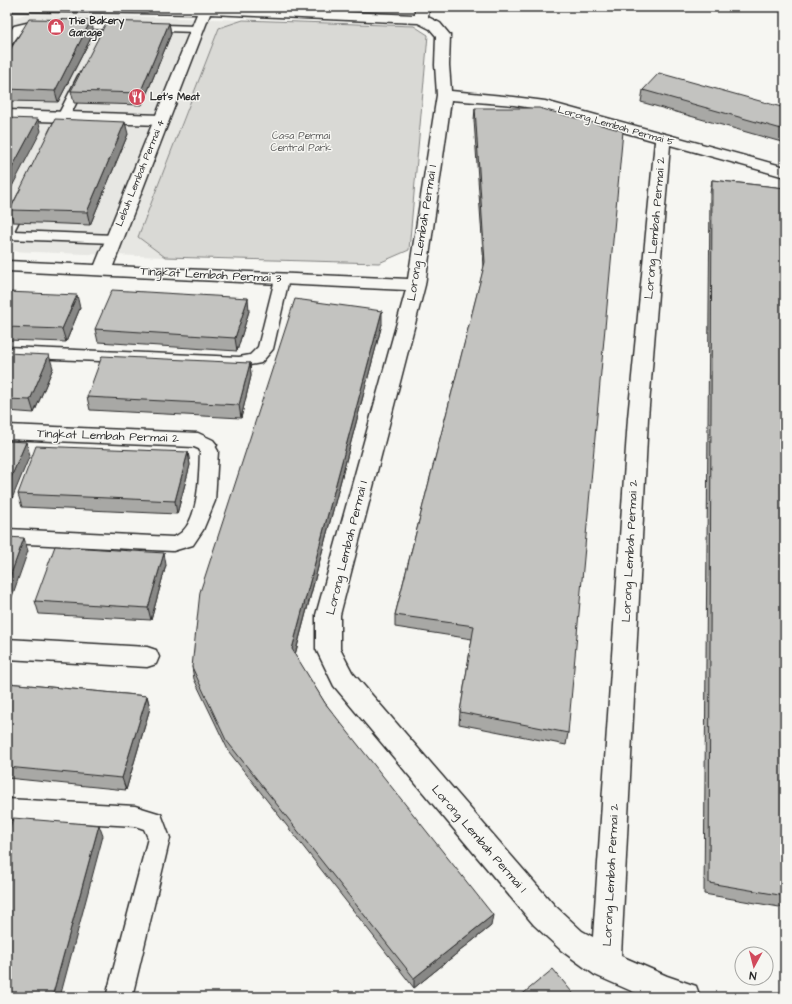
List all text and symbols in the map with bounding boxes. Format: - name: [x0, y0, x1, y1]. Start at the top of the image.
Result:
- place label: The Bakery Garage: [68, 14, 125, 42]
- shop icon: The Bakery Garage: [46, 17, 66, 37]
- restaurant icon: Let's Meat: [127, 87, 147, 107]
- place label: Let's Meat: [150, 90, 201, 104]
- street label: Lorong Lembah Permai 5: [556, 103, 676, 150]
- street label: Lebuh Lembah Permai 4: [112, 117, 168, 229]
- park label: Casa Permai Central Park: [271, 129, 331, 155]
- street label: Lorong Lembah Permai 2: [640, 156, 671, 300]
- street label: Lorong Lembah Permai 1: [403, 163, 442, 302]
- street label: Tingkat Lembah Permai 3: [140, 263, 282, 288]
- street label: Tingkat Lembah Permai 2: [37, 425, 179, 448]
- street label: Lorong Lembah Permai 1: [322, 479, 373, 617]
- street label: Lorong Lembah Permai 2: [618, 479, 643, 623]
- street label: Lorong Lembah Permai 1: [427, 782, 531, 897]
- street label: Lorong Lembah Permai 2: [599, 803, 624, 947]
- north arrow: [734, 946, 774, 986]
- text: N: [748, 968, 757, 983]

